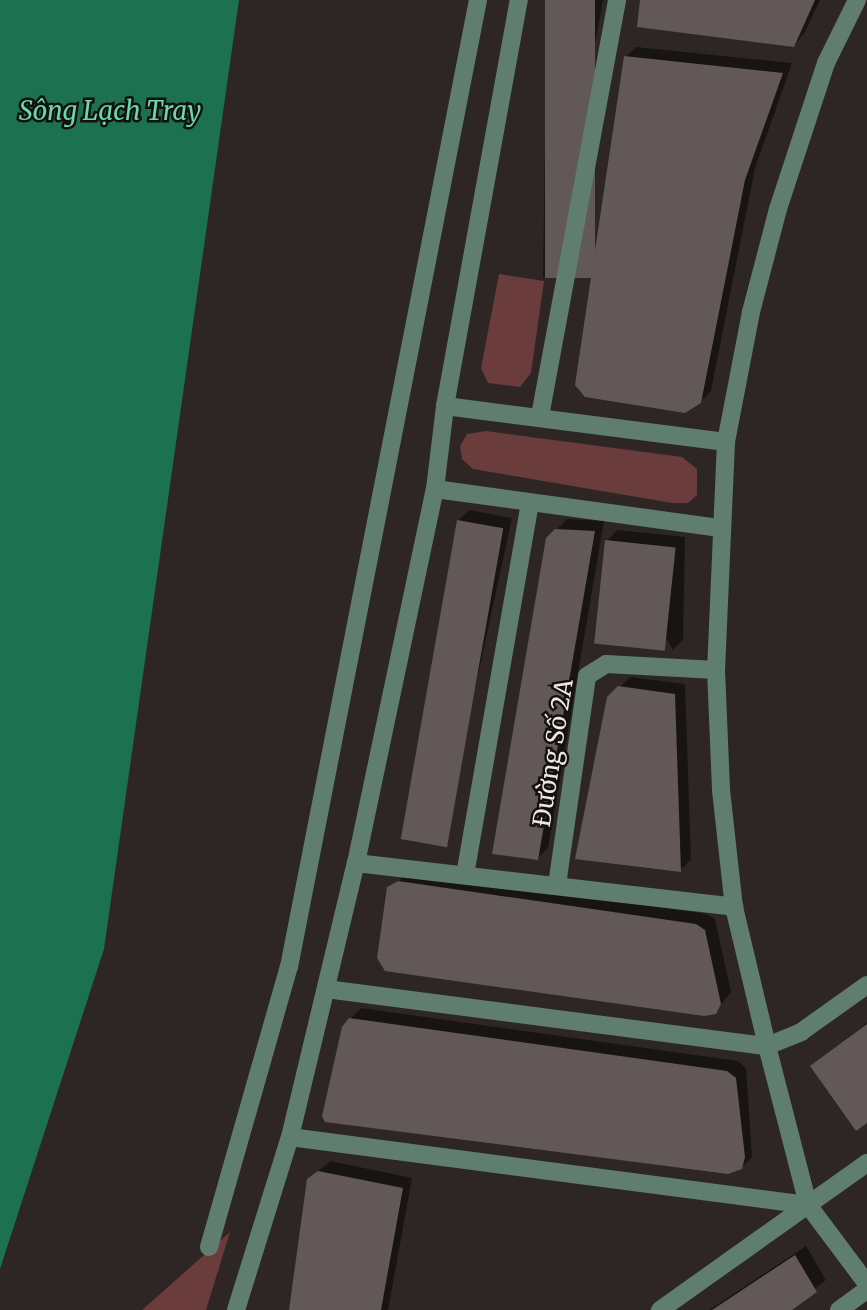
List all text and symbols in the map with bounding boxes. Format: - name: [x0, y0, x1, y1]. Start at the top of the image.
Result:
- water label: Sông Lạch Tray: [19, 95, 201, 127]
- street label: Đường Số 2A: [527, 677, 579, 829]

